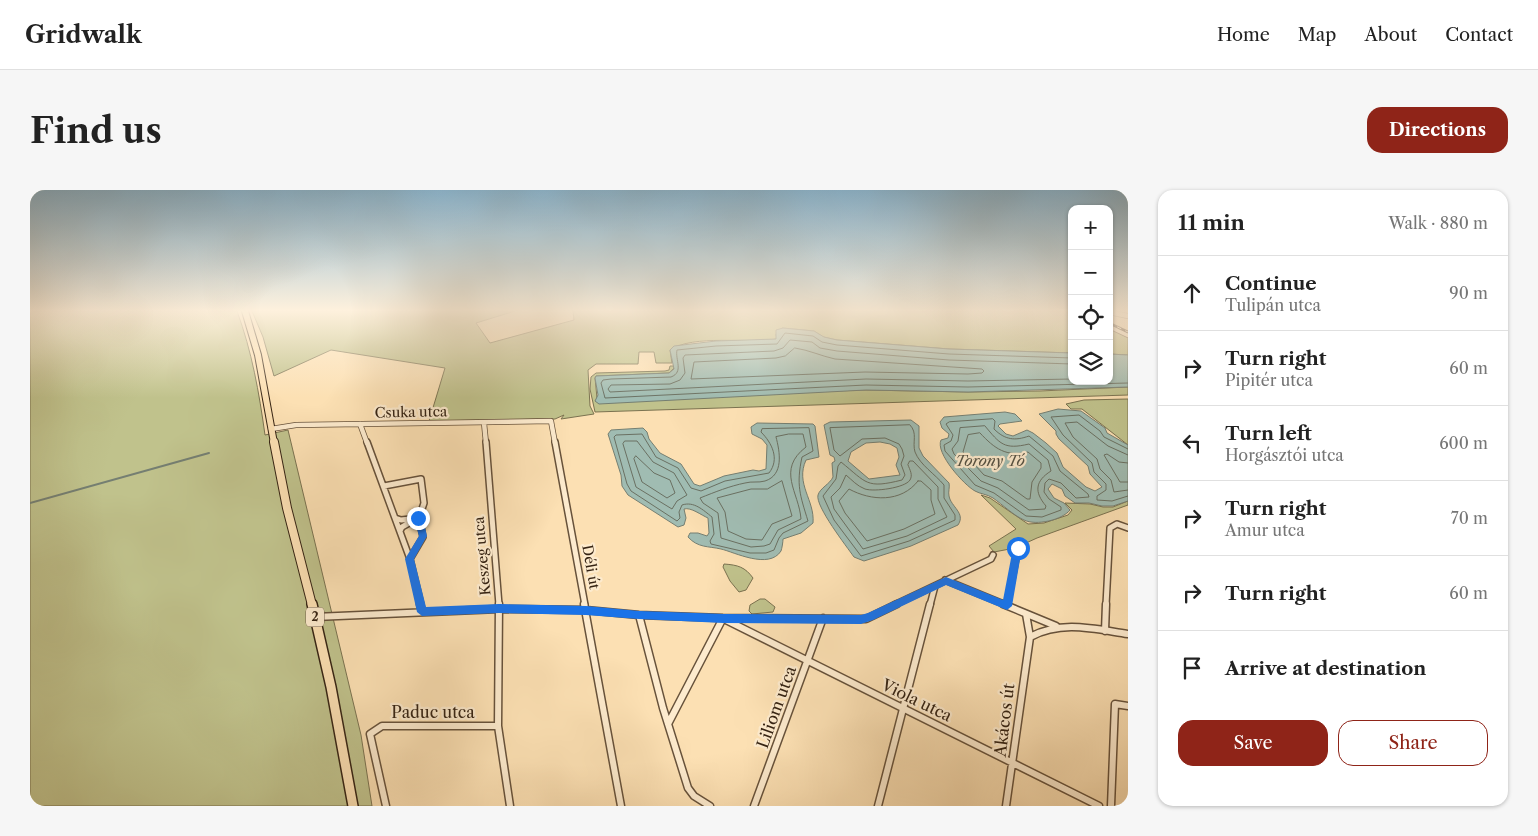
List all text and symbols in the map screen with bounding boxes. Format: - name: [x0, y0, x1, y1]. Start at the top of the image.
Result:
- text: Gridwalk: [25, 20, 142, 49]
- text: Home: [1217, 24, 1270, 46]
- text: Map: [1298, 24, 1336, 46]
- text: About: [1364, 24, 1417, 46]
- text: Contact: [1445, 24, 1513, 46]
- button: Directions: [1367, 107, 1508, 153]
- text: Find us: [30, 109, 162, 152]
- map controls: [1068, 205, 1113, 385]
- button: +: [1068, 205, 1113, 250]
- text: 11 min: [1178, 210, 1245, 235]
- text: Walk · 880 m: [1389, 213, 1488, 233]
- button: −: [1068, 250, 1113, 295]
- text: Continue: [1225, 272, 1317, 295]
- icon: ahead: [1178, 279, 1206, 307]
- text: 90 m: [1449, 283, 1488, 303]
- button: locate: [1068, 295, 1113, 340]
- text: Tulipán utca: [1225, 295, 1321, 315]
- button: layers: [1068, 340, 1113, 385]
- text: Turn right: [1225, 347, 1326, 370]
- icon: right: [1178, 354, 1206, 382]
- text: 60 m: [1449, 358, 1488, 378]
- text: Pipitér utca: [1225, 370, 1313, 390]
- street label: Csuka utca: [375, 402, 448, 422]
- text: Turn left: [1225, 422, 1312, 445]
- icon: left: [1178, 429, 1206, 457]
- text: 600 m: [1439, 433, 1488, 453]
- text: Horgásztói utca: [1225, 445, 1344, 465]
- water label: Torony Tó: [955, 451, 1026, 470]
- text: Turn right: [1225, 497, 1326, 520]
- icon: right: [1178, 504, 1206, 532]
- route end: [407, 507, 430, 530]
- text: 70 m: [1451, 508, 1488, 528]
- street label: Keszeg utca: [470, 515, 494, 596]
- text: Amur utca: [1225, 520, 1305, 540]
- route start: [1007, 537, 1030, 560]
- street label: Déli út: [578, 543, 604, 591]
- icon: right: [1178, 579, 1206, 607]
- text: Turn right: [1225, 582, 1326, 605]
- text: 60 m: [1449, 583, 1488, 603]
- road number: 2: [306, 608, 324, 627]
- icon: arrive: [1178, 654, 1206, 682]
- text: Arrive at destination: [1225, 657, 1426, 680]
- street label: Liliom utca: [752, 663, 800, 751]
- street label: Viola utca: [878, 674, 956, 726]
- street label: Akácos út: [989, 682, 1018, 759]
- street label: Paduc utca: [391, 702, 475, 722]
- button: Save: [1178, 720, 1328, 766]
- button: Share: [1338, 720, 1488, 766]

